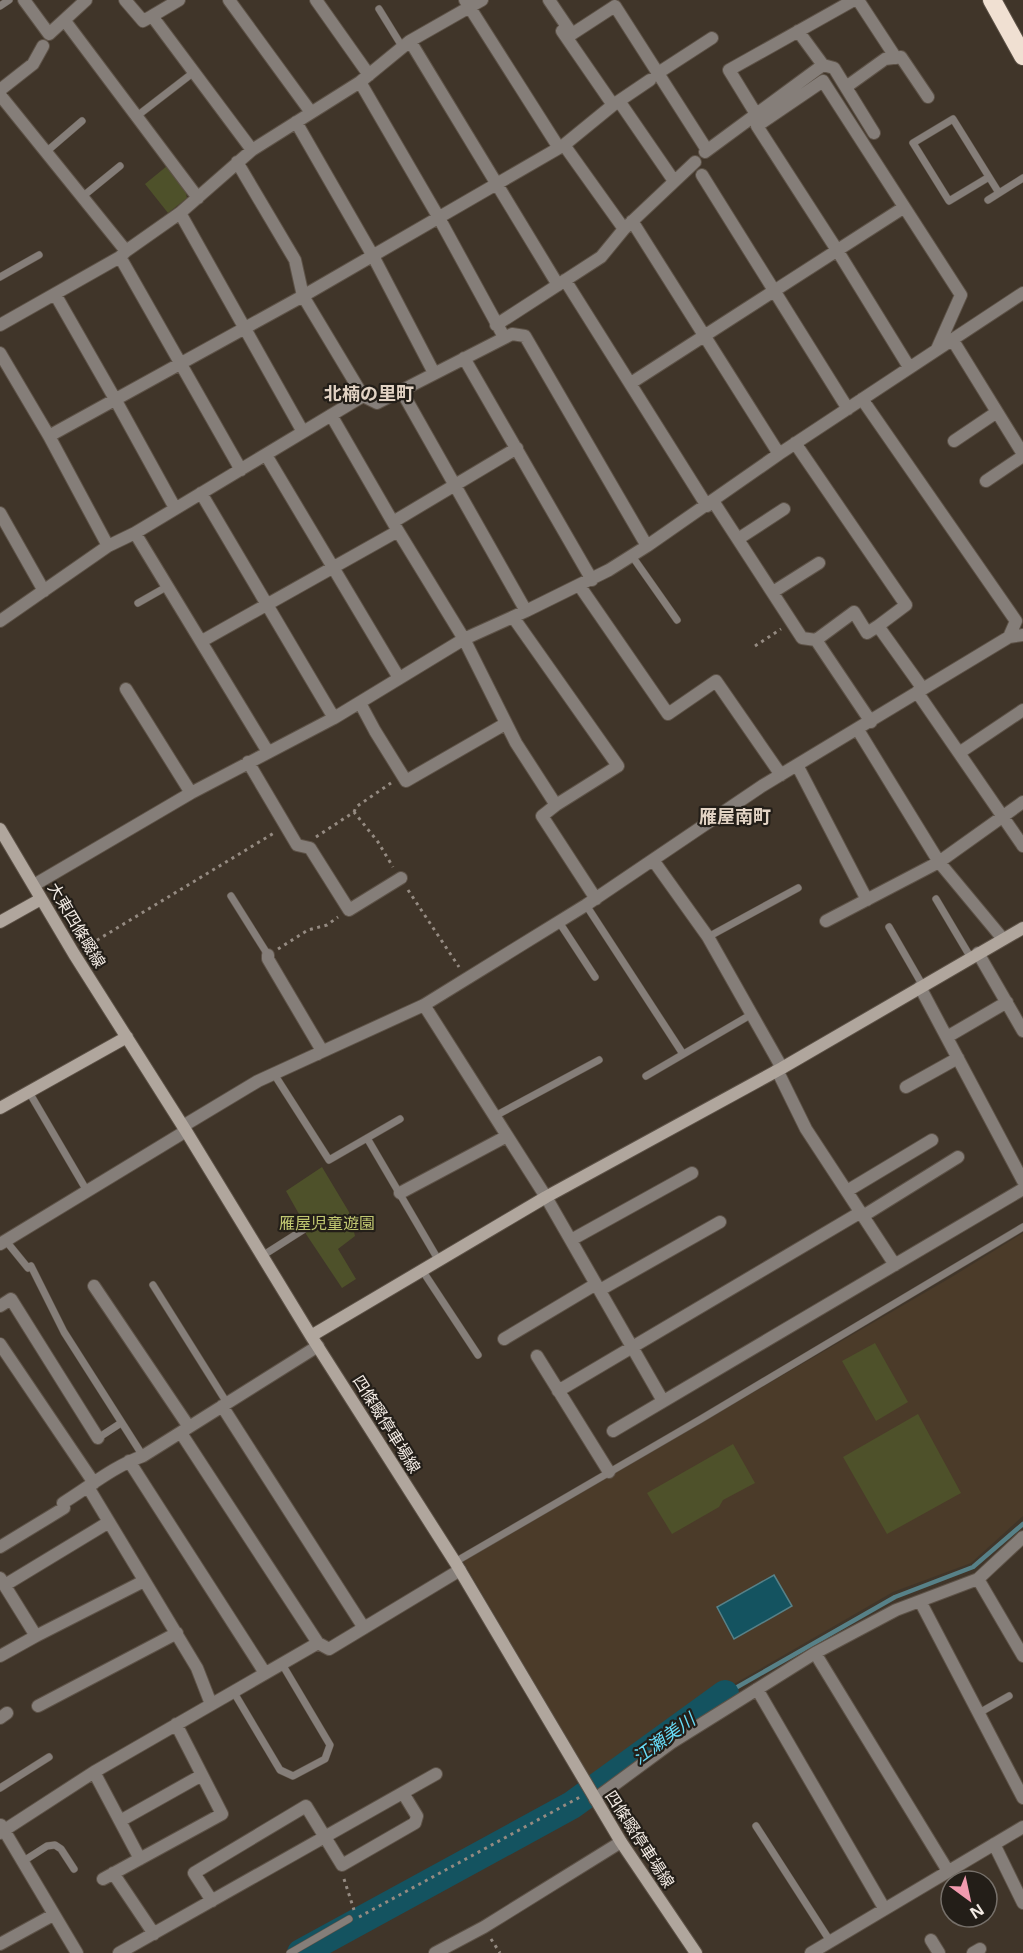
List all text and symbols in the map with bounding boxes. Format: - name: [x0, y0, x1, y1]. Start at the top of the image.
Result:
- district label: 北楠の里町: [324, 381, 414, 405]
- district label: 雁屋南町: [699, 804, 771, 828]
- street label: 大東四條畷線: [43, 878, 111, 972]
- park label: 雁屋児童遊園: [279, 1212, 375, 1234]
- street label: 四條畷停車場線: [348, 1371, 426, 1477]
- water label: 江瀬美川: [627, 1706, 701, 1769]
- street label: 四條畷停車場線: [600, 1786, 680, 1892]
- north arrow: [939, 1869, 999, 1929]
- text: N: [966, 1899, 989, 1924]

